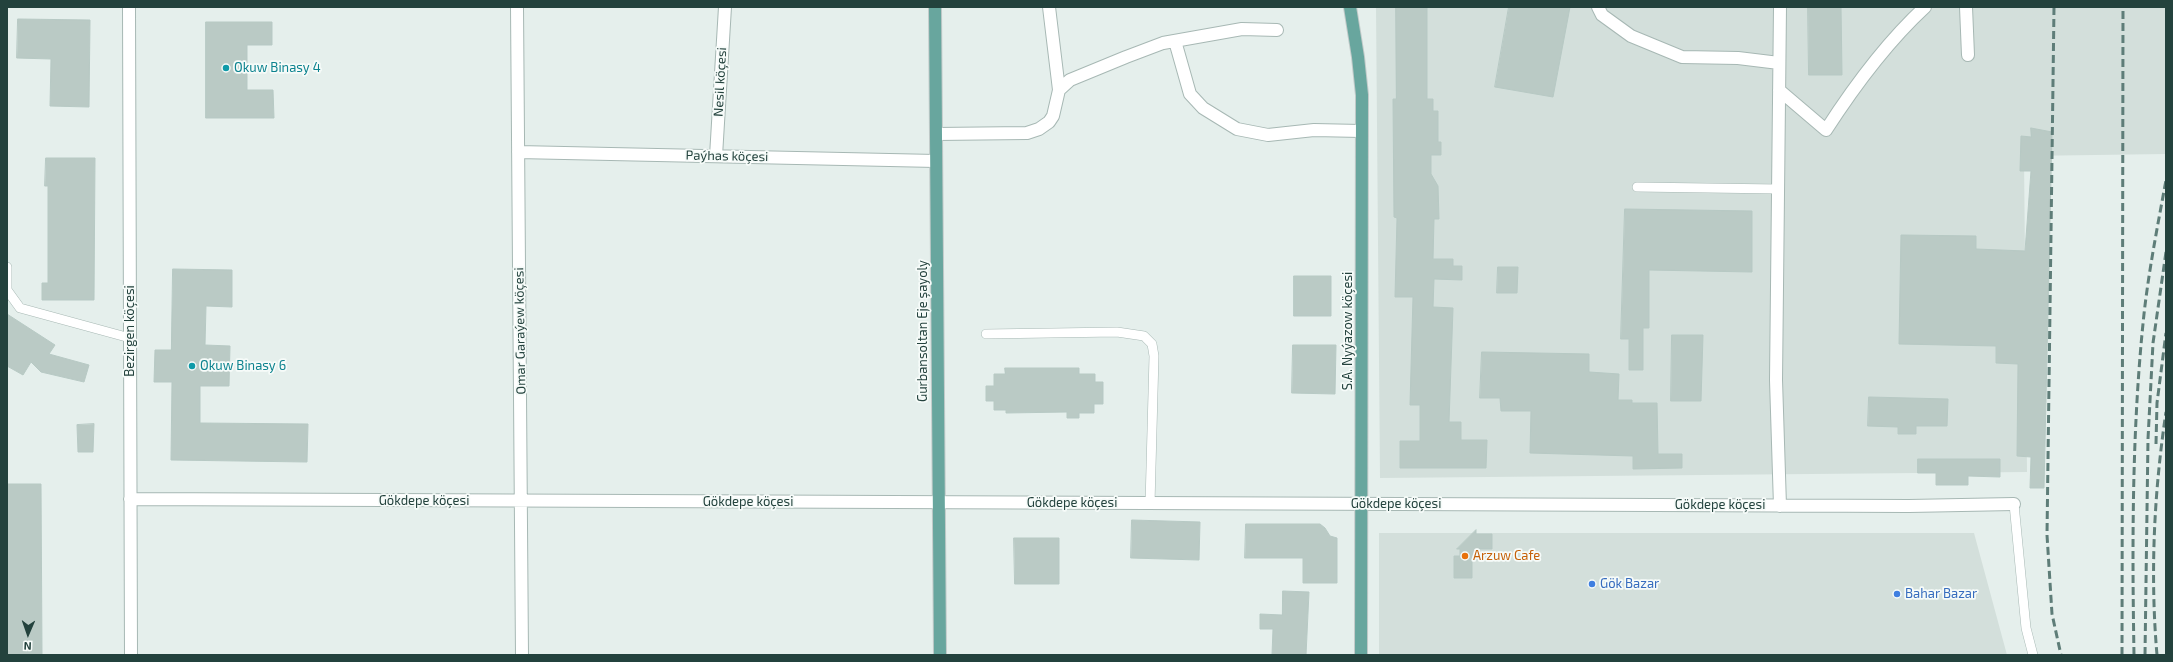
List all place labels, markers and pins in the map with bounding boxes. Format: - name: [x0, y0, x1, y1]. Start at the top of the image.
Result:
- place label: Okuw Binasy 4: [234, 60, 321, 76]
- marker: Okuw Binasy 4: [221, 63, 231, 73]
- place label: Okuw Binasy 6: [200, 358, 286, 374]
- marker: Okuw Binasy 6: [187, 361, 197, 371]
- place label: Arzuw Cafe: [1473, 548, 1540, 564]
- marker: Arzuw Cafe: [1460, 551, 1470, 561]
- place label: Gök Bazar: [1600, 576, 1659, 592]
- marker: Gök Bazar: [1587, 579, 1597, 589]
- place label: Bahar Bazar: [1905, 586, 1977, 602]
- marker: Bahar Bazar: [1892, 589, 1902, 599]

